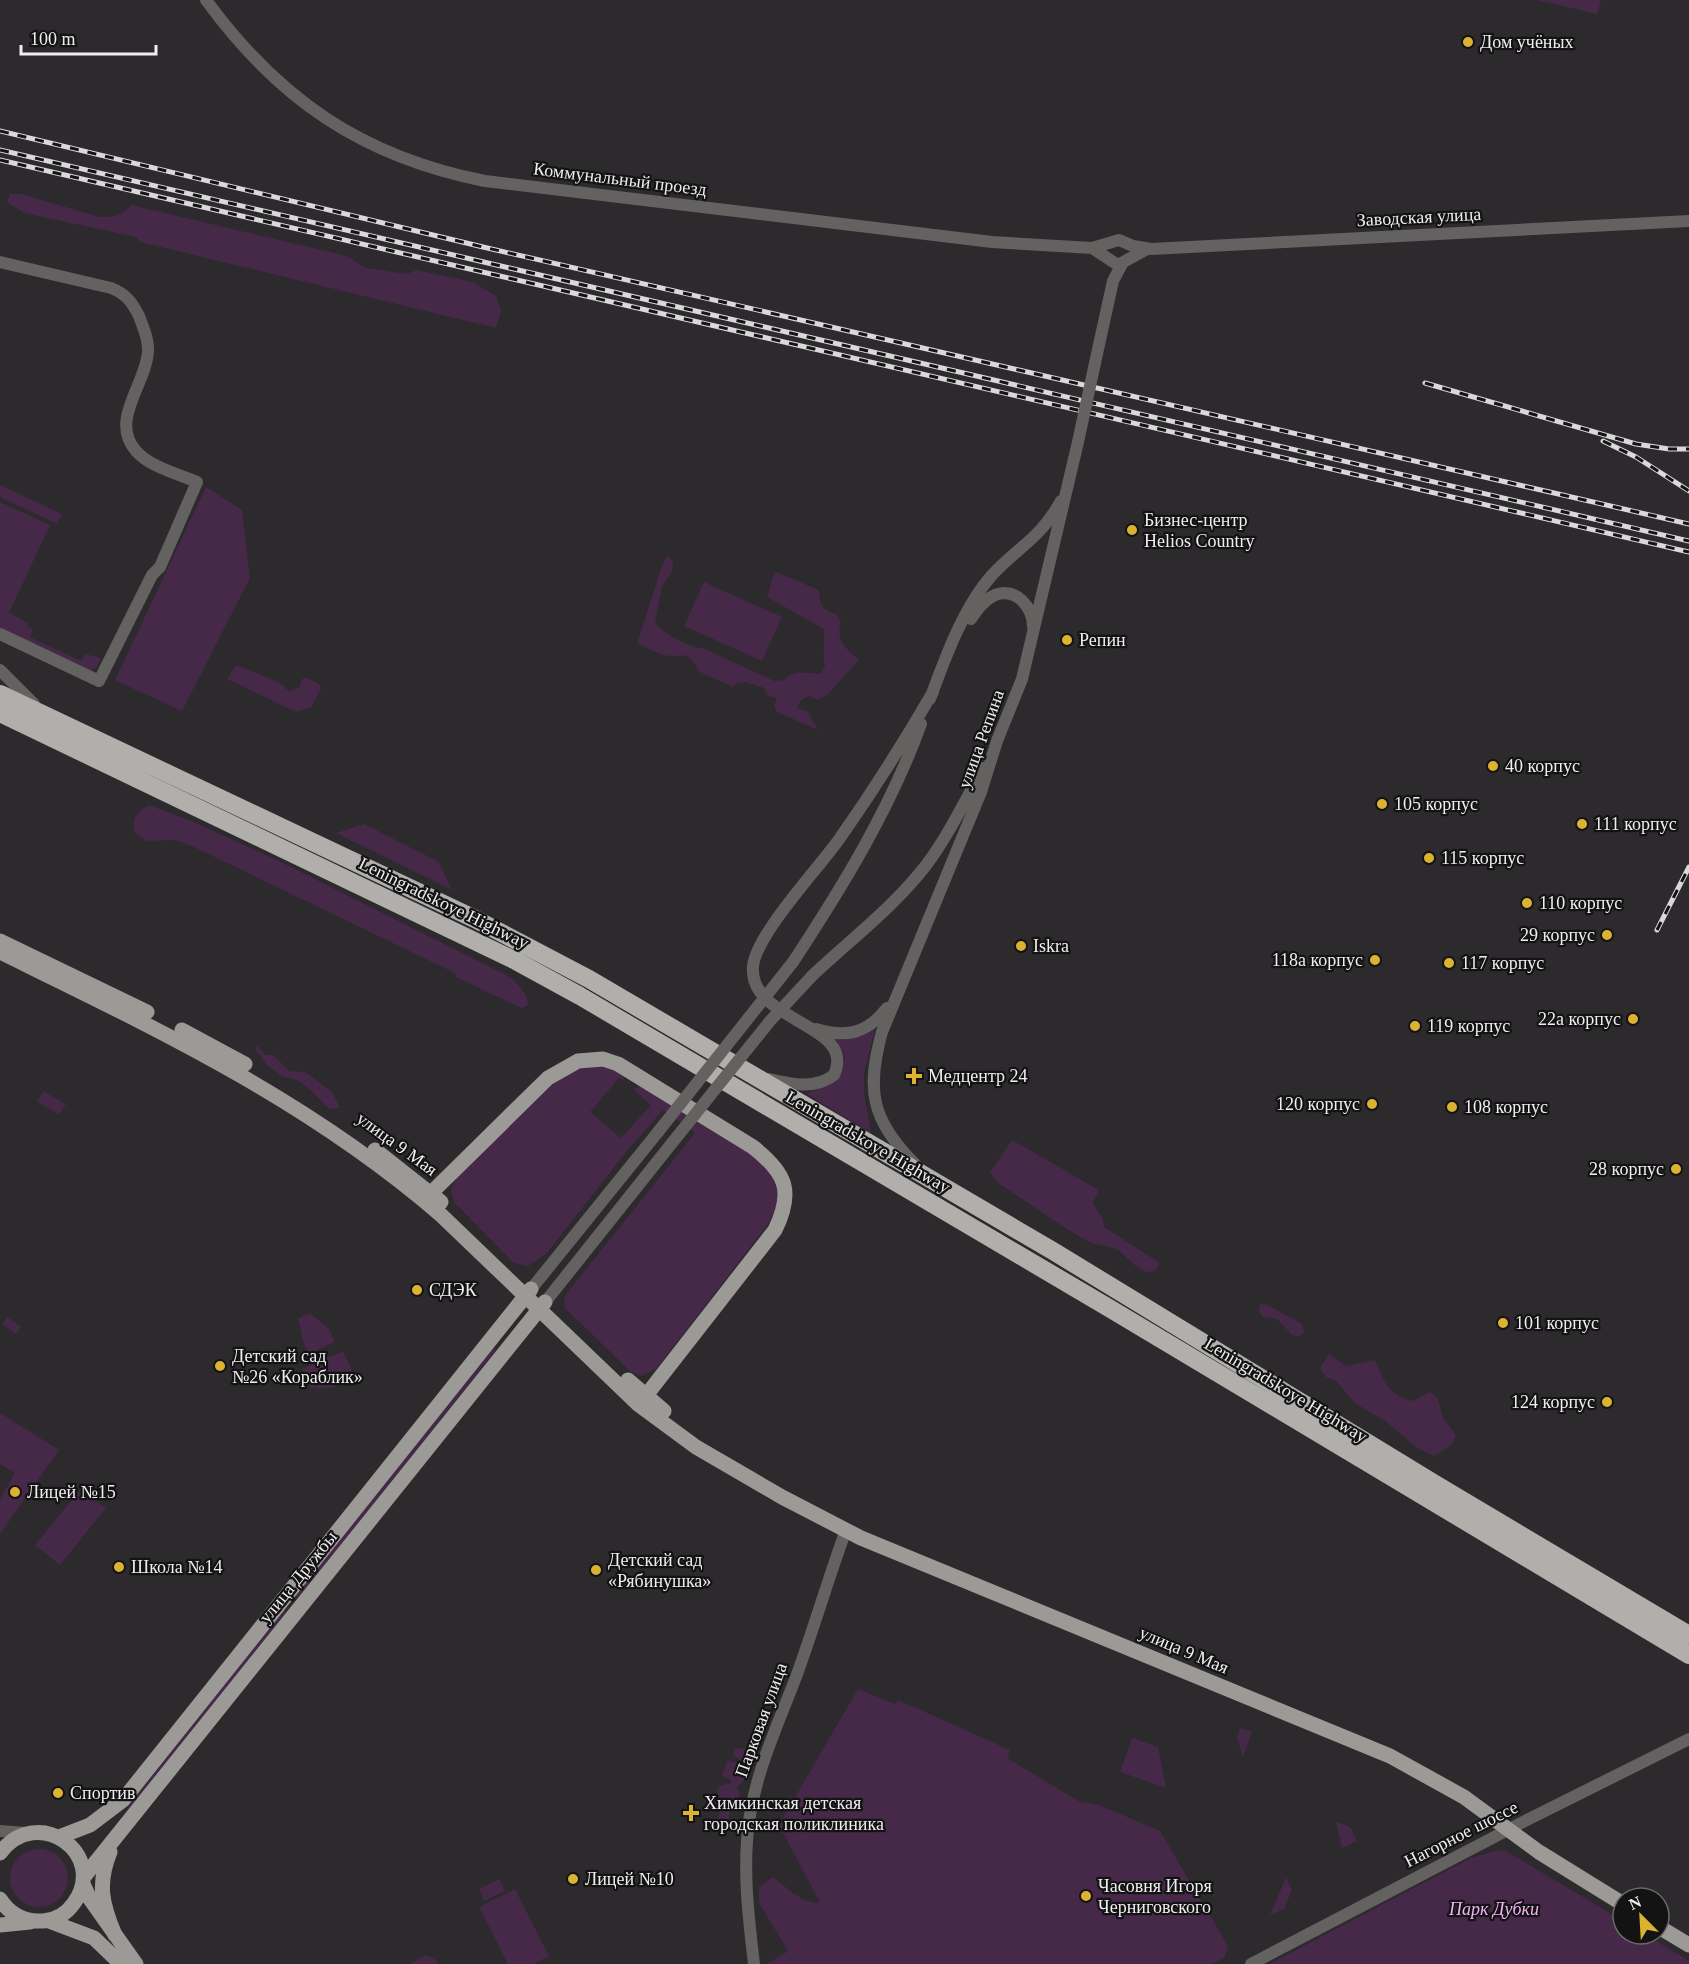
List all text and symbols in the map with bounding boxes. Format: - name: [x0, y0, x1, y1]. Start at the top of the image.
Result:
- scale bar: [21, 18, 156, 56]
- text: 100 m: [30, 29, 76, 49]
- place label: Дом учёных: [1480, 32, 1574, 52]
- marker: Дом учёных: [1461, 35, 1475, 49]
- street label: Коммунальный проезд: [532, 158, 708, 200]
- street label: Заводская улица: [1356, 204, 1482, 230]
- place label: Бизнес-центр Helios Country: [1144, 510, 1255, 551]
- marker: Бизнес-центр Helios Country: [1125, 523, 1139, 537]
- place label: Репин: [1079, 630, 1126, 650]
- marker: Репин: [1060, 633, 1074, 647]
- street label: улица Репина: [954, 687, 1008, 791]
- place label: 40 корпус: [1505, 756, 1580, 776]
- marker: 40 корпус: [1486, 759, 1500, 773]
- place label: 105 корпус: [1394, 794, 1478, 814]
- marker: 105 корпус: [1375, 797, 1389, 811]
- place label: 111 корпус: [1594, 814, 1677, 834]
- marker: 111 корпус: [1575, 817, 1589, 831]
- place label: 115 корпус: [1441, 848, 1524, 868]
- marker: 115 корпус: [1422, 851, 1436, 865]
- street label: Leningradskoye Highway: [356, 853, 532, 953]
- place label: 110 корпус: [1539, 893, 1622, 913]
- marker: 110 корпус: [1520, 896, 1534, 910]
- place label: 29 корпус: [1520, 925, 1595, 945]
- marker: 29 корпус: [1600, 928, 1614, 942]
- place label: Iskra: [1033, 936, 1069, 956]
- marker: Iskra: [1014, 939, 1028, 953]
- place label: 118а корпус: [1272, 950, 1363, 970]
- marker: 118а корпус: [1368, 953, 1382, 967]
- place label: 117 корпус: [1461, 953, 1544, 973]
- marker: 117 корпус: [1442, 956, 1456, 970]
- place label: 22а корпус: [1538, 1009, 1621, 1029]
- marker: 22а корпус: [1626, 1012, 1640, 1026]
- place label: 119 корпус: [1427, 1016, 1510, 1036]
- marker: 119 корпус: [1408, 1019, 1422, 1033]
- place label: Медцентр 24: [928, 1066, 1028, 1086]
- marker: Медцентр 24: [905, 1067, 923, 1085]
- street label: Leningradskoye Highway: [782, 1087, 954, 1197]
- place label: 120 корпус: [1276, 1094, 1360, 1114]
- marker: 120 корпус: [1365, 1097, 1379, 1111]
- place label: 108 корпус: [1464, 1097, 1548, 1117]
- marker: 108 корпус: [1445, 1100, 1459, 1114]
- street label: улица 9 Мая: [353, 1108, 441, 1180]
- place label: 28 корпус: [1589, 1159, 1664, 1179]
- marker: 28 корпус: [1669, 1162, 1683, 1176]
- place label: СДЭК: [429, 1280, 478, 1300]
- marker: СДЭК: [410, 1283, 424, 1297]
- place label: 101 корпус: [1515, 1313, 1599, 1333]
- marker: 101 корпус: [1496, 1316, 1510, 1330]
- street label: Leningradskoye Highway: [1201, 1333, 1371, 1447]
- place label: Детский сад №26 «Кораблик»: [232, 1346, 363, 1387]
- marker: Детский сад №26 «Кораблик»: [213, 1359, 227, 1373]
- place label: 124 корпус: [1511, 1392, 1595, 1412]
- marker: 124 корпус: [1600, 1395, 1614, 1409]
- place label: Лицей №15: [27, 1482, 116, 1502]
- marker: Лицей №15: [8, 1485, 22, 1499]
- street label: улица Дружбы: [255, 1527, 341, 1627]
- place label: Детский сад «Рябинушка»: [608, 1550, 711, 1591]
- place label: Школа №14: [131, 1557, 222, 1577]
- marker: Школа №14: [112, 1560, 126, 1574]
- marker: Детский сад «Рябинушка»: [589, 1563, 603, 1577]
- street label: улица 9 Мая: [1136, 1622, 1232, 1678]
- street label: Парковая улица: [731, 1660, 791, 1780]
- place label: Спортив: [70, 1783, 135, 1803]
- marker: Спортив: [51, 1786, 65, 1800]
- place label: Химкинская детская городская поликлиника: [704, 1793, 884, 1834]
- street label: Нагорное шоссе: [1401, 1797, 1521, 1871]
- marker: Химкинская детская городская поликлиника: [682, 1804, 700, 1822]
- place label: Лицей №10: [585, 1869, 674, 1889]
- marker: Лицей №10: [566, 1872, 580, 1886]
- place label: Часовня Игоря Черниговского: [1098, 1876, 1212, 1917]
- north arrow: [1611, 1886, 1671, 1946]
- marker: Часовня Игоря Черниговского: [1079, 1889, 1093, 1903]
- text: N: [1626, 1892, 1644, 1913]
- park label: Парк Дубки: [1448, 1899, 1539, 1919]

